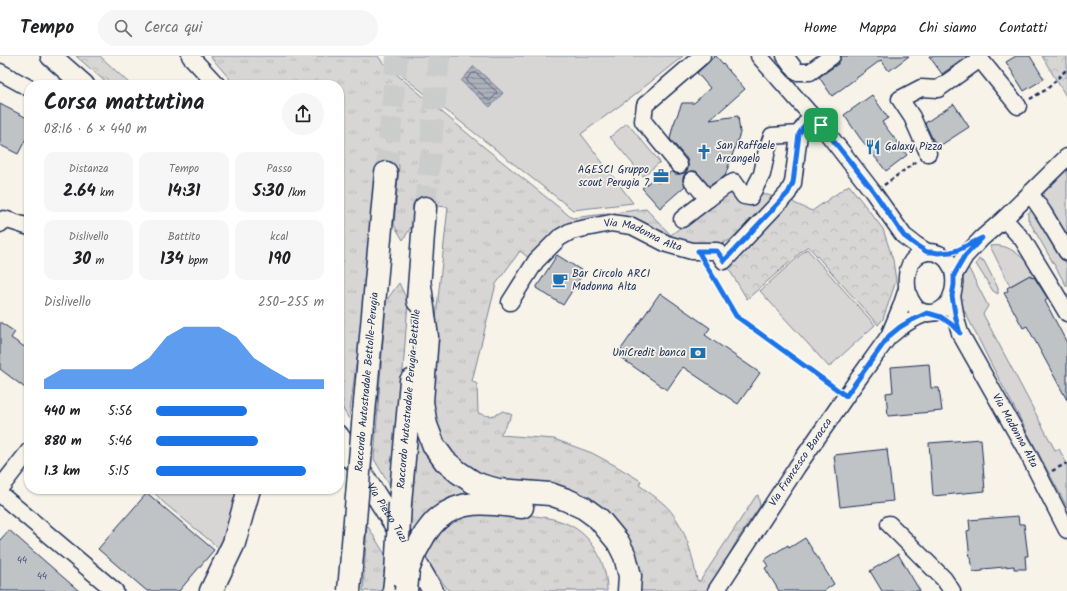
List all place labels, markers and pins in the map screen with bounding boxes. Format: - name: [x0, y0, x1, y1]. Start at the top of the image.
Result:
- pin: [804, 108, 838, 142]
- place label: San Raffaele Arcangelo: [716, 137, 775, 168]
- restaurant icon: Galaxy Pizza: [864, 138, 882, 156]
- place label: Galaxy Pizza: [885, 138, 942, 156]
- church icon: San Raffaele Arcangelo: [695, 143, 713, 161]
- place label: AGESCI Gruppo scout Perugia 7: [578, 161, 650, 192]
- office icon: AGESCI Gruppo scout Perugia 7: [652, 167, 670, 185]
- place label: Bar Circolo ARCI Madonna Alta: [572, 265, 650, 296]
- cafe icon: Bar Circolo ARCI Madonna Alta: [551, 271, 569, 289]
- place label: UniCredit banca: [612, 344, 686, 362]
- bank icon: UniCredit banca: [689, 344, 707, 362]

